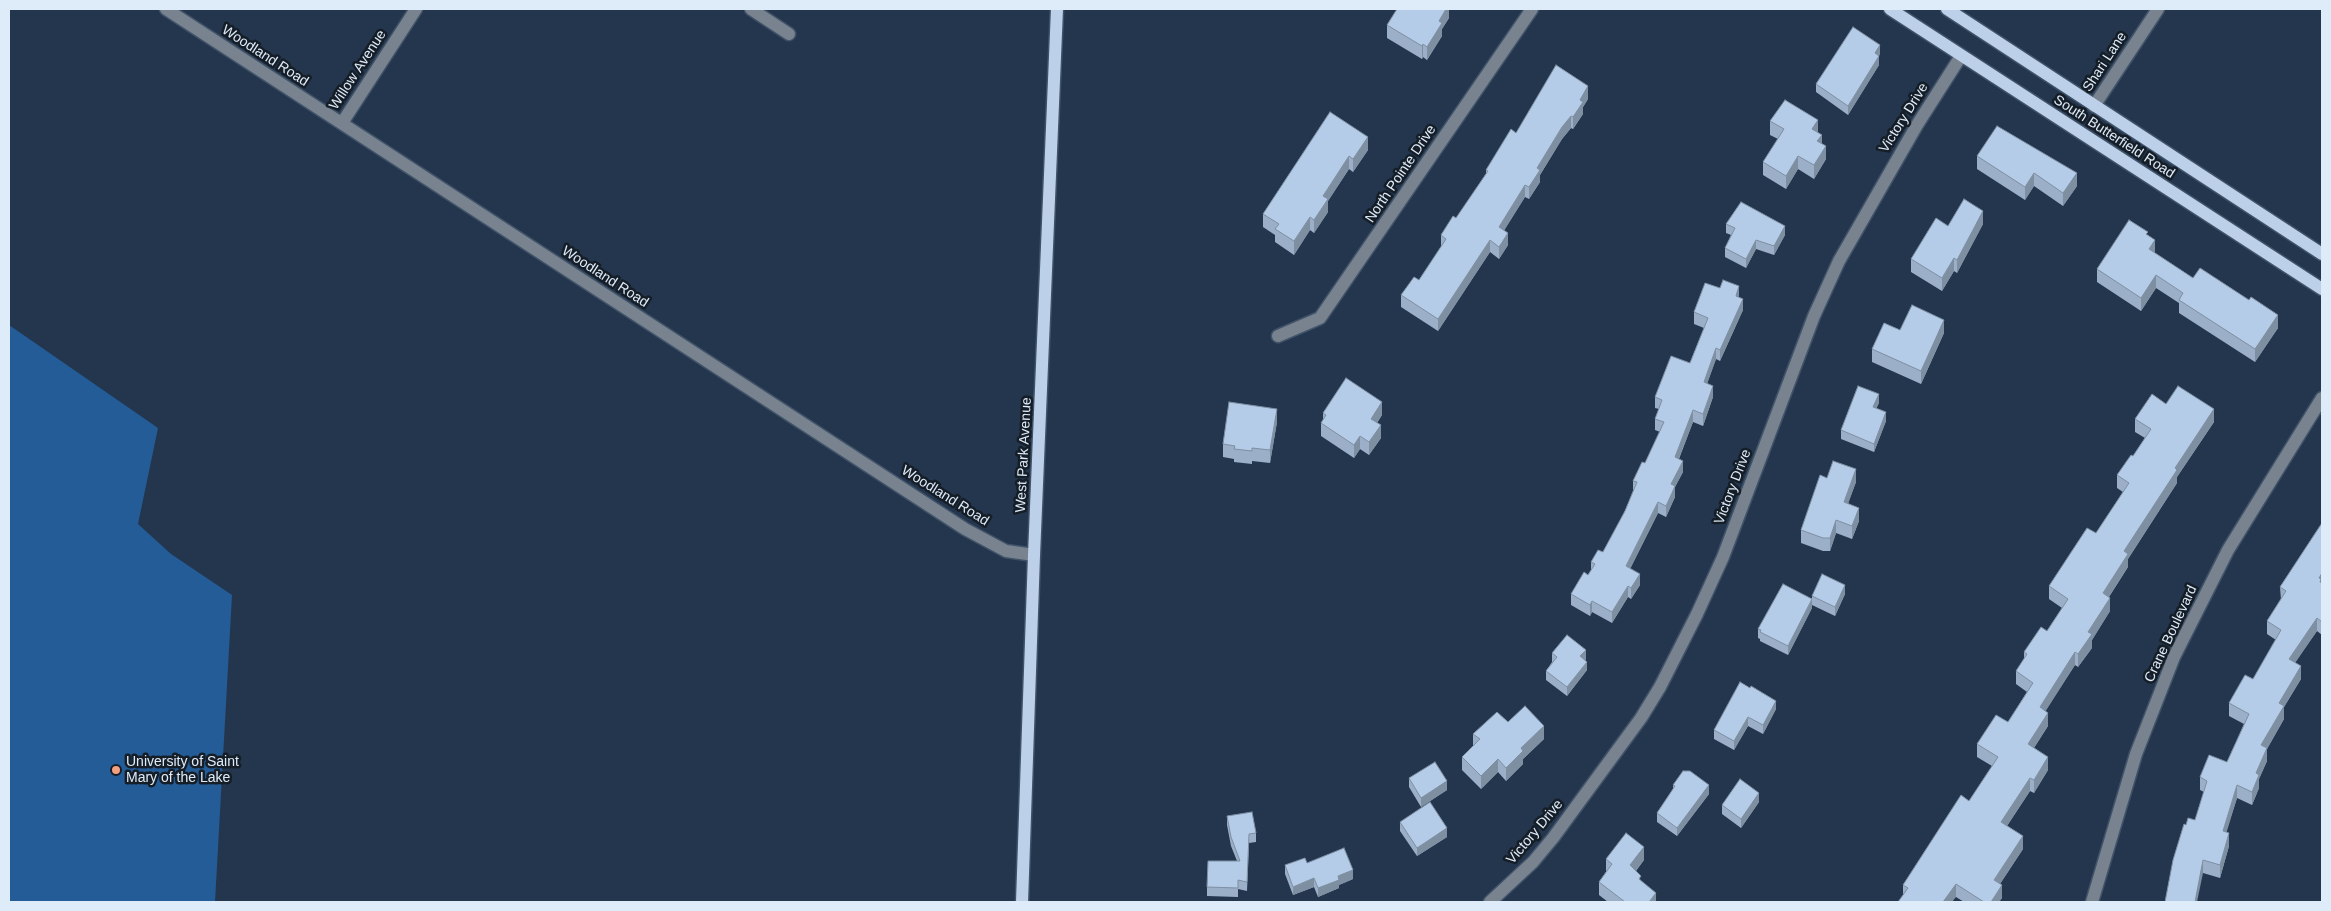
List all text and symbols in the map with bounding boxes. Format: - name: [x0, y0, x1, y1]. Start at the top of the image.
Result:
- street label: Woodland Road: [218, 22, 312, 90]
- street label: Willow Avenue: [326, 27, 390, 113]
- street label: Shari Lane: [2080, 29, 2130, 95]
- street label: Victory Drive: [1876, 80, 1932, 156]
- street label: South Butterfield Road: [2050, 92, 2178, 182]
- street label: North Pointe Drive: [1362, 122, 1440, 226]
- street label: Woodland Road: [558, 243, 652, 311]
- street label: West Park Avenue: [1013, 397, 1035, 513]
- street label: Victory Drive: [1711, 447, 1755, 527]
- street label: Woodland Road: [898, 462, 992, 530]
- street label: Crane Boulevard: [2141, 583, 2201, 685]
- place label: University of Saint Mary of the Lake: [126, 754, 239, 786]
- marker: University of Saint Mary of the Lake: [110, 764, 122, 776]
- street label: Victory Drive: [1503, 796, 1567, 868]

